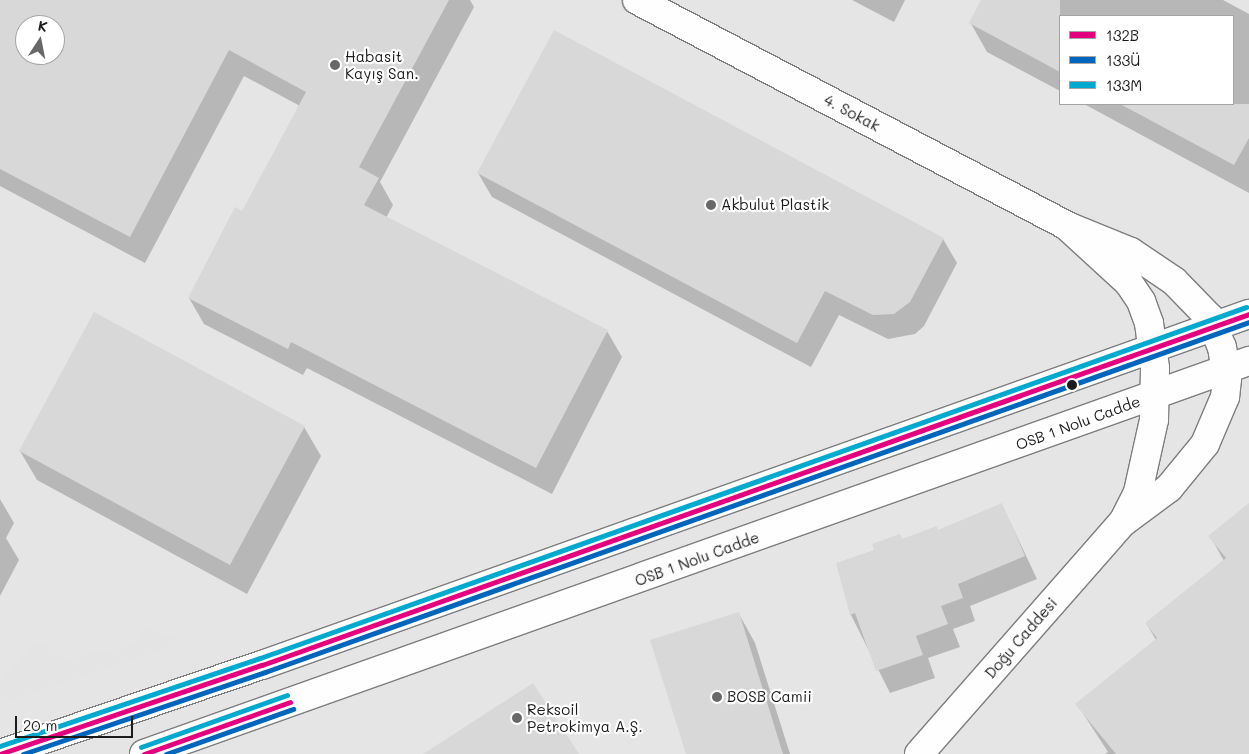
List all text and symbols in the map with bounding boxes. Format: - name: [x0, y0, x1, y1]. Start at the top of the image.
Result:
- north arrow: [15, 15, 65, 65]
- legend: [1059, 15, 1234, 105]
- text: K: [36, 16, 49, 36]
- text: 132B: [1106, 25, 1139, 45]
- place label: Habasit Kayış San.: [345, 47, 419, 82]
- text: 133Ü: [1106, 50, 1140, 70]
- marker: Habasit Kayış San.: [329, 59, 341, 71]
- text: 133M: [1106, 75, 1142, 95]
- street label: 4. Sokak: [821, 91, 883, 135]
- place label: Akbulut Plastik: [721, 196, 829, 214]
- marker: Akbulut Plastik: [705, 199, 717, 211]
- unlabelled marker: [1067, 380, 1077, 390]
- street label: OSB 1 Nolu Cadde: [1013, 392, 1143, 454]
- street label: OSB 1 Nolu Cadde: [632, 528, 762, 590]
- street label: Doğu Caddesi: [981, 594, 1061, 682]
- place label: BOSB Camii: [727, 688, 812, 706]
- marker: BOSB Camii: [711, 691, 723, 703]
- place label: Reksoil Petrokimya A.Ş.: [527, 700, 643, 735]
- scale bar: [18, 706, 135, 738]
- marker: Reksoil Petrokimya A.Ş.: [511, 712, 523, 724]
- text: 20 m: [23, 715, 57, 735]

